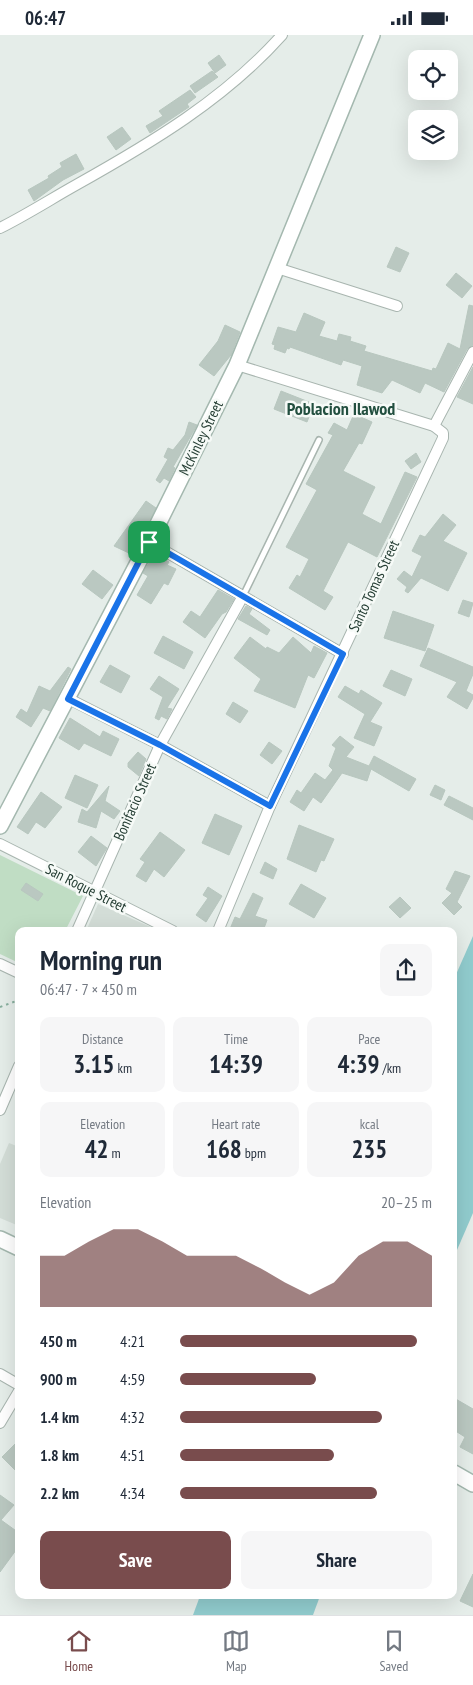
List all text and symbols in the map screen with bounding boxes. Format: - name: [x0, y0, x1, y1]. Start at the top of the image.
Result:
- text: 06:47: [25, 6, 66, 30]
- map controls: [408, 50, 458, 160]
- button: locate: [408, 50, 458, 100]
- button: layers: [408, 110, 458, 160]
- street label: McKinley Street: [174, 397, 227, 478]
- district label: Poblacion Ilawod: [287, 397, 395, 420]
- pin: [128, 521, 170, 563]
- icon: arrive: [135, 528, 163, 556]
- street label: Santo Tomas Street: [344, 537, 403, 635]
- street label: Bonifacio Street: [109, 760, 160, 843]
- street label: San Roque Street: [42, 859, 130, 916]
- text: Morning run: [40, 941, 162, 978]
- button: share: [380, 944, 432, 996]
- text: 06:47 · 7 × 450 m: [40, 979, 137, 999]
- text: Distance: [82, 1030, 123, 1048]
- text: Time: [224, 1030, 248, 1048]
- text: Pace: [358, 1030, 380, 1048]
- text: 3.15: [73, 1048, 114, 1080]
- text: 14:39: [209, 1048, 263, 1080]
- text: 4:39: [337, 1048, 380, 1080]
- text: km: [114, 1059, 132, 1077]
- text: /km: [380, 1059, 401, 1077]
- text: Elevation: [80, 1115, 125, 1133]
- text: Heart rate: [212, 1115, 260, 1133]
- text: kcal: [360, 1115, 379, 1133]
- text: 42: [85, 1133, 109, 1165]
- text: 168: [206, 1133, 242, 1165]
- text: 235: [351, 1133, 387, 1165]
- text: m: [109, 1144, 121, 1162]
- text: bpm: [242, 1144, 266, 1162]
- text: Elevation: [40, 1192, 91, 1212]
- text: 20–25 m: [381, 1192, 432, 1212]
- text: 450 m: [40, 1331, 77, 1351]
- text: 4:21: [120, 1331, 145, 1351]
- text: 900 m: [40, 1369, 77, 1389]
- text: 4:59: [120, 1369, 145, 1389]
- text: 1.4 km: [40, 1407, 79, 1427]
- text: 4:32: [120, 1407, 145, 1427]
- text: 1.8 km: [40, 1445, 79, 1465]
- text: 4:51: [120, 1445, 145, 1465]
- text: 2.2 km: [40, 1483, 79, 1503]
- text: 4:34: [120, 1483, 145, 1503]
- button: Save: [40, 1531, 231, 1589]
- button: Share: [241, 1531, 432, 1589]
- tab: Home: [65, 1627, 93, 1675]
- tab: Map: [222, 1627, 250, 1675]
- tab: Saved: [380, 1627, 408, 1675]

